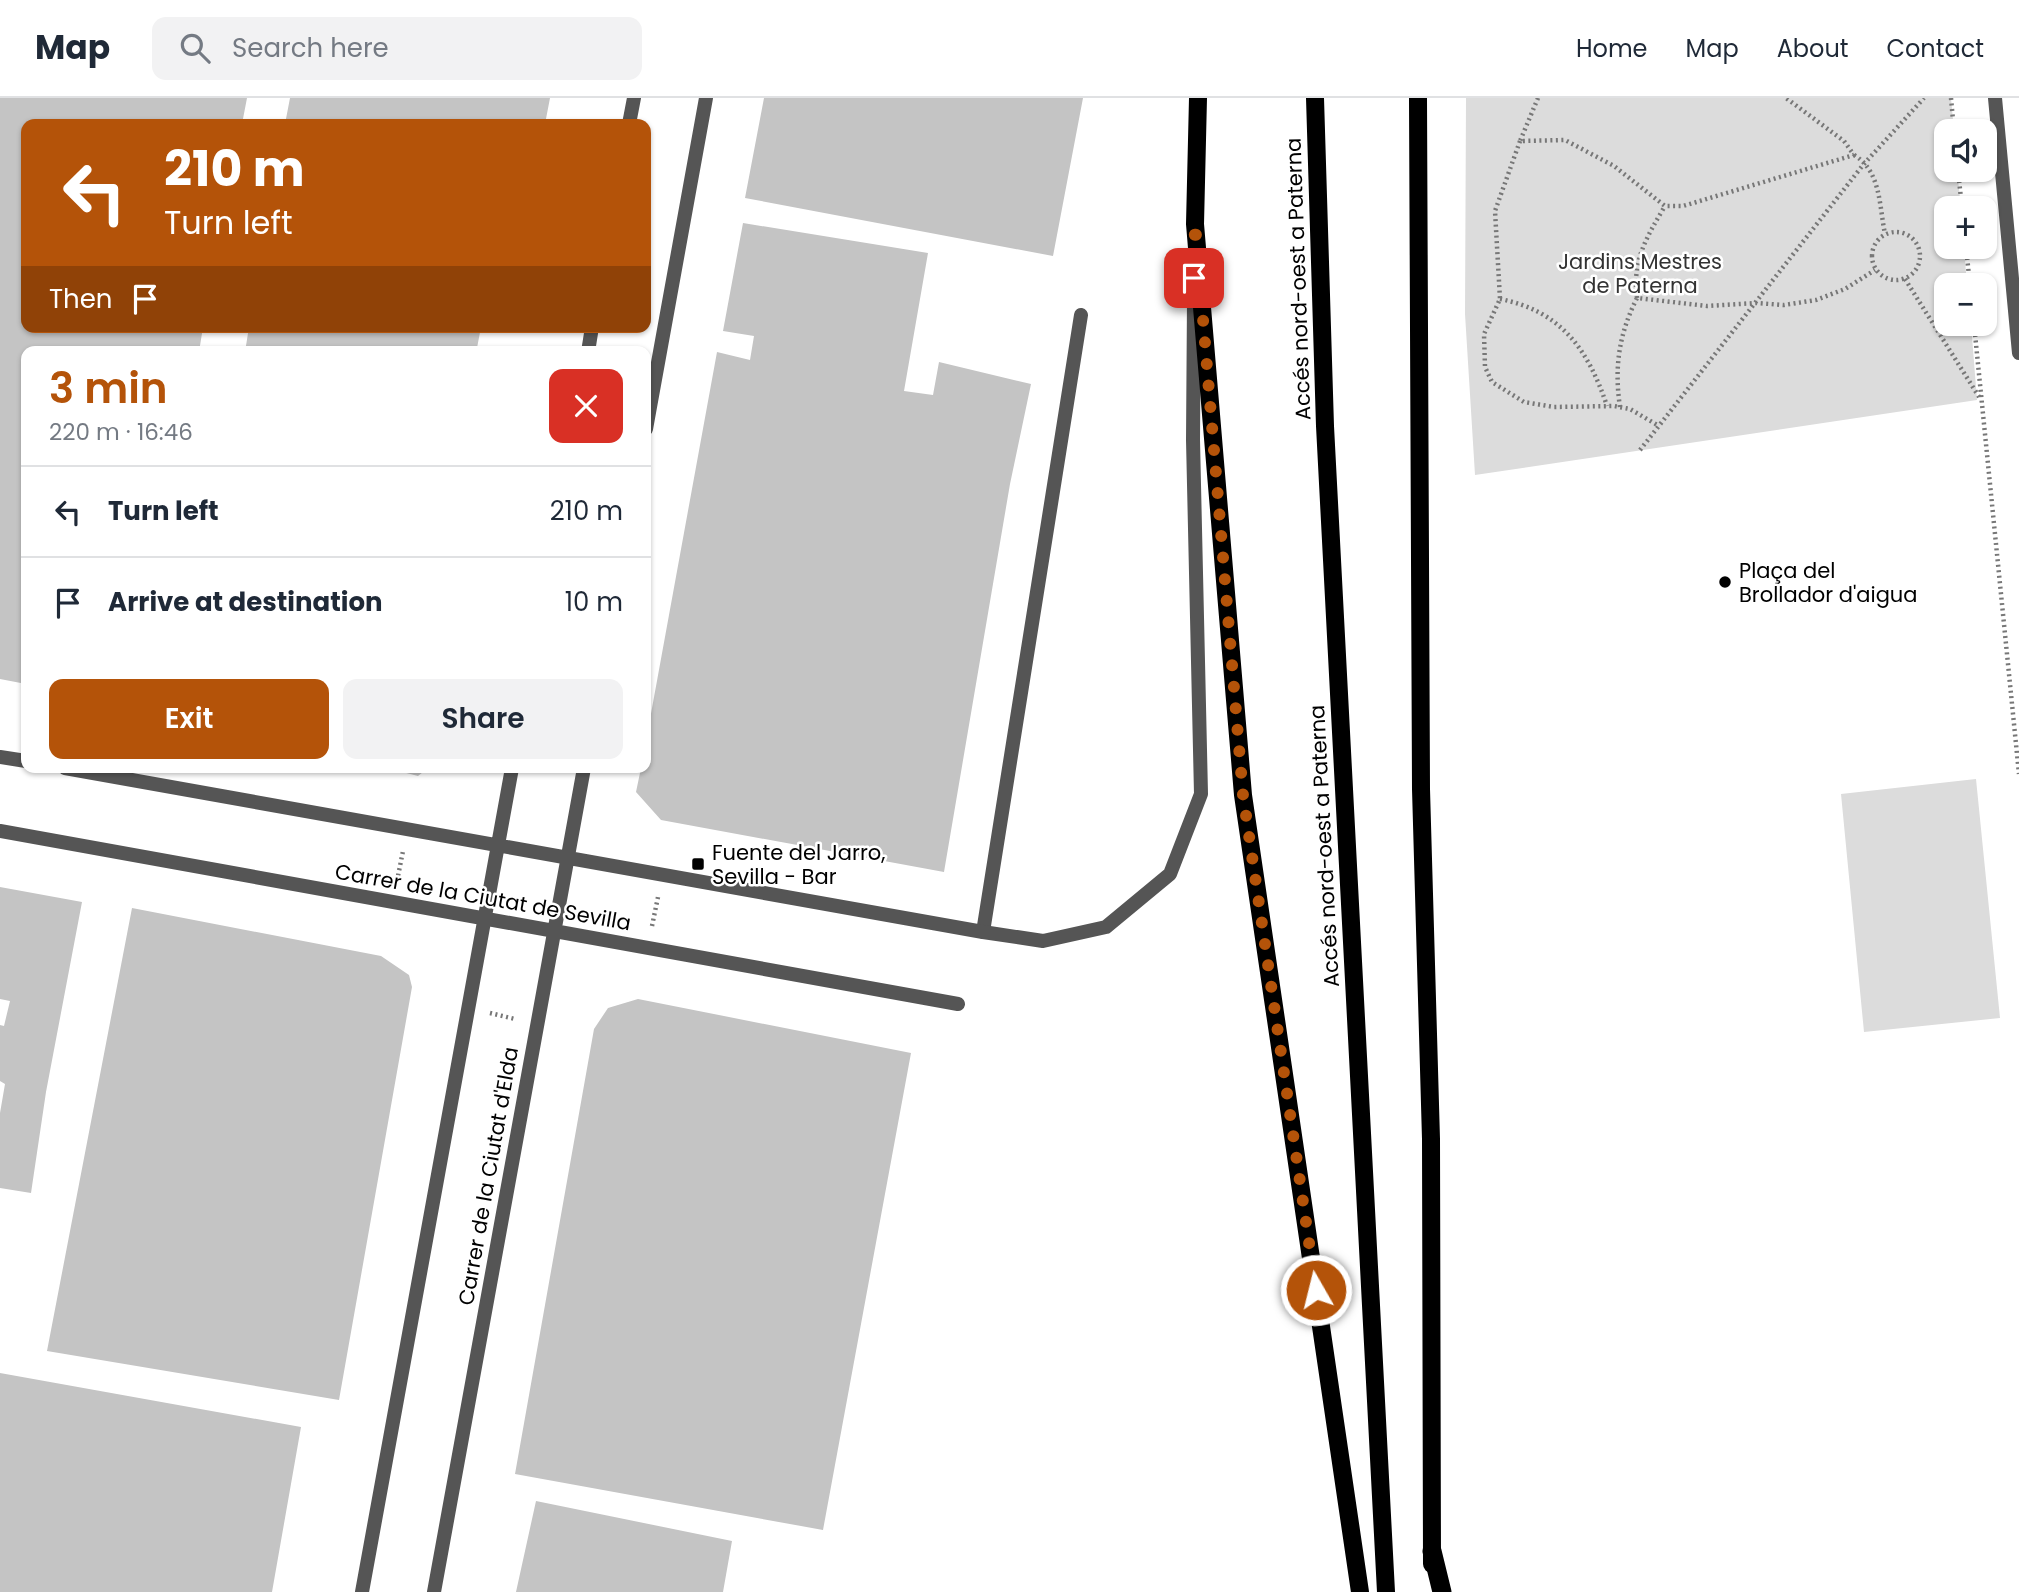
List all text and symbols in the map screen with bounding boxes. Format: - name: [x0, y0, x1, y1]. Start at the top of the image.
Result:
- search box: [152, 17, 642, 80]
- text: Map: [35, 24, 110, 71]
- icon: search: [176, 29, 214, 67]
- text: Search here: [232, 30, 389, 66]
- text: Home: [1576, 32, 1648, 65]
- text: Map: [1686, 32, 1739, 65]
- text: About: [1777, 32, 1848, 65]
- text: Contact: [1886, 32, 1984, 65]
- map controls: [1934, 119, 1997, 336]
- button: sound: [1934, 119, 1997, 182]
- text: 210 m: [164, 135, 305, 203]
- street label: Accés nord-oest a Paterna: [1279, 137, 1317, 421]
- icon: left: [49, 147, 140, 238]
- button: +: [1934, 196, 1997, 259]
- text: Turn left: [164, 200, 293, 245]
- park label: Jardins Mestres de Paterna: [1558, 247, 1722, 300]
- pin: [1164, 248, 1224, 308]
- icon: arrive: [1175, 259, 1213, 297]
- button: −: [1934, 273, 1997, 336]
- icon: arrive: [126, 280, 164, 318]
- text: Then: [49, 281, 112, 317]
- text: 3 min: [49, 359, 168, 418]
- button: close: [549, 369, 623, 443]
- text: 220 m · 16:46: [49, 416, 193, 448]
- icon: left: [49, 493, 87, 531]
- text: Turn left: [108, 493, 219, 529]
- text: 210 m: [550, 493, 623, 529]
- place label: Plaça del Brollador d'aigua: [1739, 556, 1917, 609]
- marker: Plaça del Brollador d'aigua: [1717, 574, 1733, 590]
- icon: arrive: [49, 584, 87, 622]
- text: Arrive at destination: [108, 584, 383, 620]
- text: 10 m: [565, 584, 623, 620]
- button: Exit: [49, 679, 329, 759]
- button: Share: [343, 679, 623, 759]
- street label: Accés nord-oest a Paterna: [1302, 704, 1346, 988]
- place label: Fuente del Jarro, Sevilla - Bar: [712, 838, 885, 891]
- marker: Fuente del Jarro, Sevilla - Bar: [690, 856, 706, 872]
- street label: Carrer de la Ciutat de Sevilla: [333, 857, 633, 937]
- street label: Carrer de la Ciutat d'Elda: [451, 1044, 525, 1308]
- position arrow: [1279, 1253, 1353, 1327]

